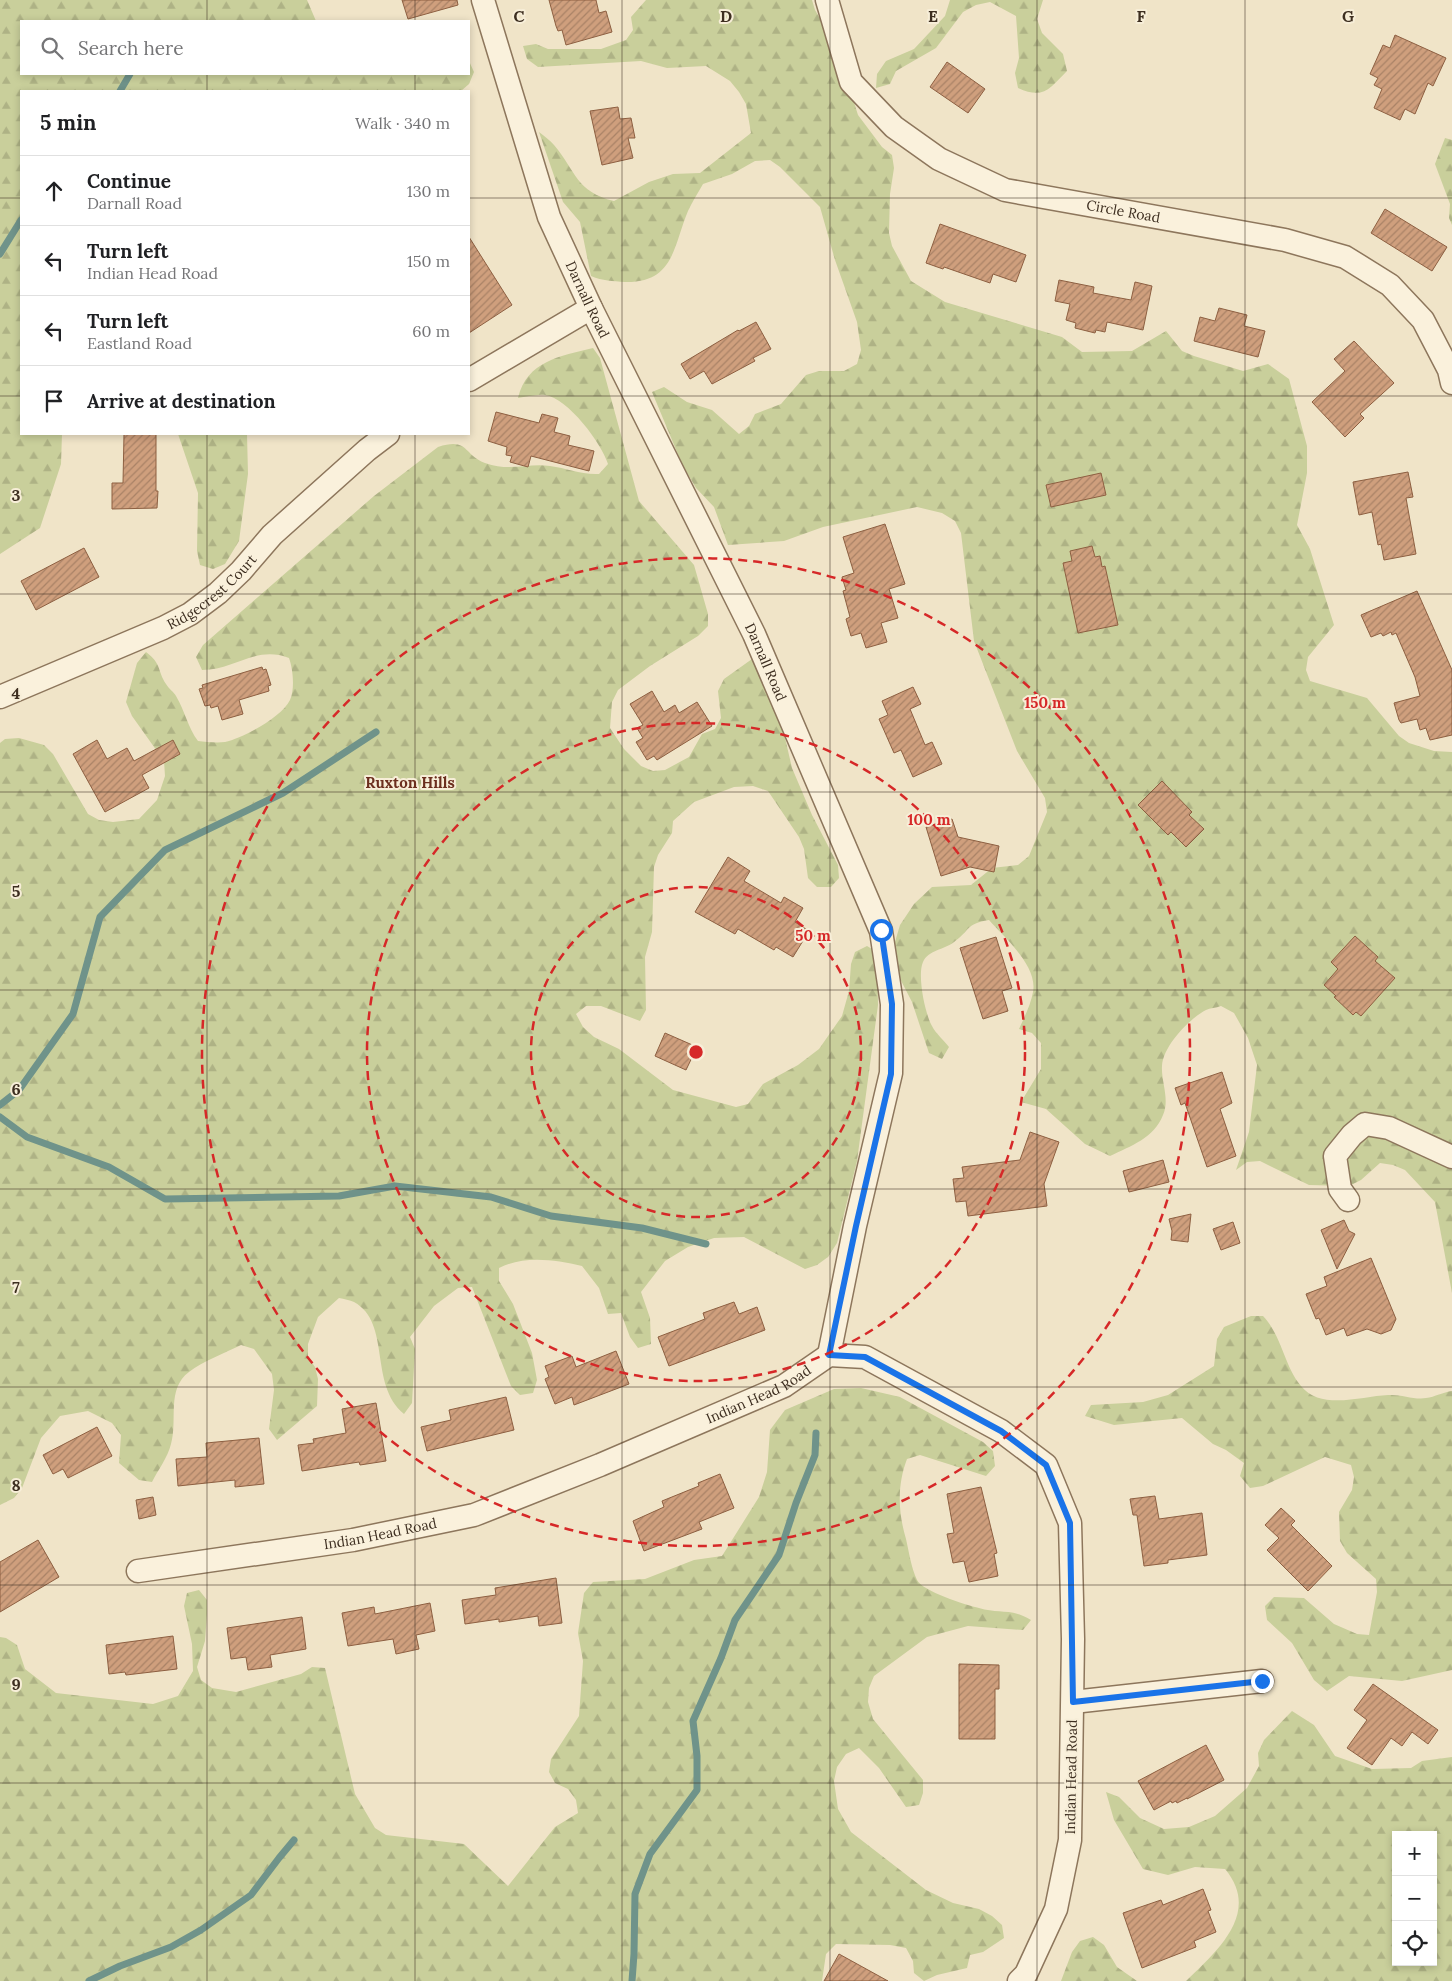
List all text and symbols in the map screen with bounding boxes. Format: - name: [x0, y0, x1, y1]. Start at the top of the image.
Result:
- text: C: [513, 6, 525, 26]
- text: D: [720, 6, 732, 26]
- text: E: [928, 6, 938, 26]
- text: F: [1136, 6, 1146, 26]
- text: G: [1342, 6, 1354, 26]
- search box: [20, 20, 470, 75]
- icon: search: [38, 34, 66, 62]
- text: Search here: [78, 36, 184, 60]
- text: 5 min: [40, 109, 96, 136]
- text: Walk · 340 m: [355, 113, 450, 133]
- text: Continue: [87, 169, 171, 193]
- icon: ahead: [40, 177, 68, 205]
- text: 130 m: [407, 181, 450, 201]
- text: Darnall Road: [87, 193, 182, 213]
- street label: Circle Road: [1085, 196, 1162, 227]
- text: Turn left: [87, 239, 168, 263]
- icon: left: [40, 247, 68, 275]
- text: 150 m: [407, 251, 450, 271]
- street label: Darnall Road: [562, 258, 614, 341]
- text: Indian Head Road: [87, 263, 218, 283]
- text: Turn left: [87, 309, 168, 333]
- icon: left: [40, 317, 68, 345]
- text: 60 m: [412, 321, 450, 341]
- text: Eastland Road: [87, 333, 192, 353]
- icon: arrive: [40, 387, 68, 415]
- text: Arrive at destination: [87, 389, 276, 413]
- text: 3: [12, 485, 21, 505]
- street label: Ridgecrest Court: [164, 550, 261, 633]
- street label: Darnall Road: [741, 620, 791, 704]
- text: 4: [12, 683, 21, 703]
- text: 150 m: [1024, 693, 1066, 712]
- district label: Ruxton Hills: [365, 773, 455, 792]
- text: 100 m: [908, 810, 951, 829]
- text: 5: [12, 881, 21, 901]
- route start: [870, 919, 893, 942]
- text: 50 m: [795, 926, 831, 945]
- centre of rings: [687, 1043, 705, 1061]
- text: 6: [11, 1079, 21, 1099]
- text: 7: [12, 1277, 20, 1297]
- street label: Indian Head Road: [703, 1361, 814, 1427]
- text: 8: [11, 1475, 21, 1495]
- street label: Indian Head Road: [322, 1514, 438, 1553]
- route end: [1251, 1670, 1274, 1693]
- text: 9: [11, 1674, 21, 1694]
- street label: Indian Head Road: [1061, 1719, 1081, 1835]
- map controls: [1392, 1831, 1437, 1966]
- button: +: [1392, 1831, 1437, 1876]
- button: −: [1392, 1876, 1437, 1921]
- button: locate: [1392, 1921, 1437, 1966]

